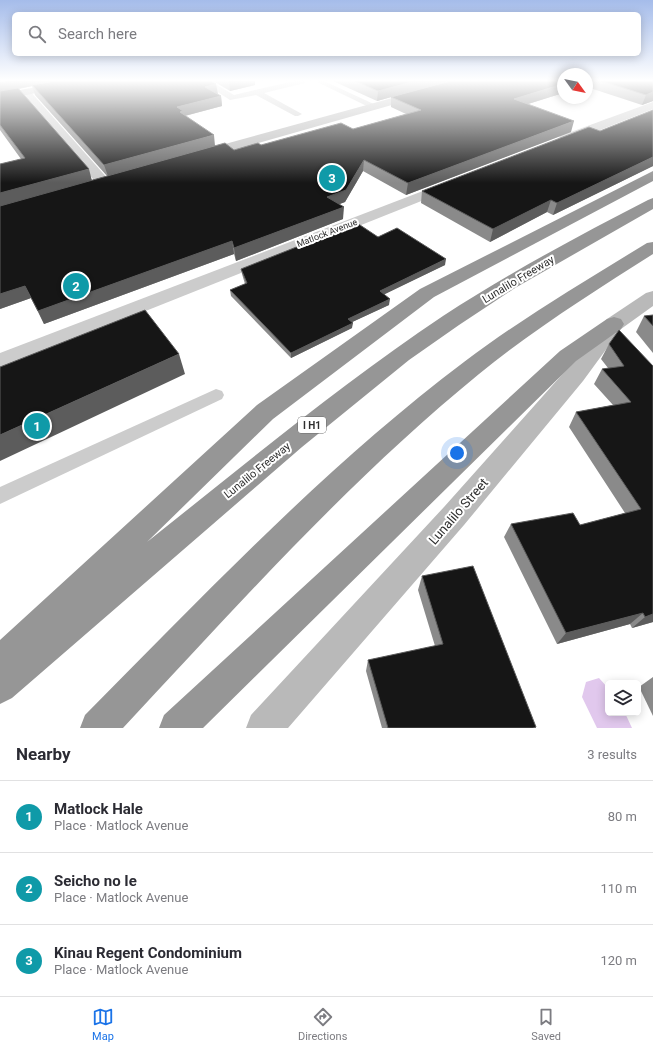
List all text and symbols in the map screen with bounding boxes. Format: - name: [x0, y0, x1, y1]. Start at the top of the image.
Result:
- search box: [12, 12, 641, 56]
- icon: search: [26, 23, 48, 45]
- text: Search here: [58, 25, 137, 43]
- north arrow: [557, 68, 593, 104]
- pin: 3: [319, 163, 345, 193]
- street label: Matlock Avenue: [295, 217, 359, 249]
- street label: Lunalilo Freeway: [480, 252, 557, 306]
- pin: 2: [63, 271, 89, 301]
- pin: 1: [24, 411, 50, 441]
- road number: I H1: [298, 417, 326, 433]
- street label: Lunalilo Freeway: [222, 439, 294, 501]
- your location: [447, 443, 467, 463]
- street label: Lunalilo Street: [426, 475, 491, 547]
- map controls: [605, 680, 641, 716]
- button: layers: [605, 680, 641, 716]
- text: Nearby: [16, 744, 71, 764]
- text: 3 results: [587, 747, 637, 762]
- text: Matlock Hale: [54, 800, 143, 818]
- text: 1: [25, 809, 33, 824]
- text: 80 m: [608, 809, 637, 824]
- text: Place · Matlock Avenue: [54, 818, 188, 833]
- text: Seicho no Ie: [54, 872, 137, 890]
- text: 2: [25, 881, 33, 896]
- text: 110 m: [600, 881, 637, 896]
- text: Place · Matlock Avenue: [54, 890, 188, 905]
- text: Kinau Regent Condominium: [54, 944, 242, 962]
- text: 3: [25, 953, 33, 968]
- text: 120 m: [600, 953, 637, 968]
- text: Place · Matlock Avenue: [54, 962, 188, 977]
- tab: Map: [92, 1006, 114, 1043]
- tab: Directions: [298, 1006, 347, 1043]
- tab: Saved: [531, 1006, 561, 1043]

